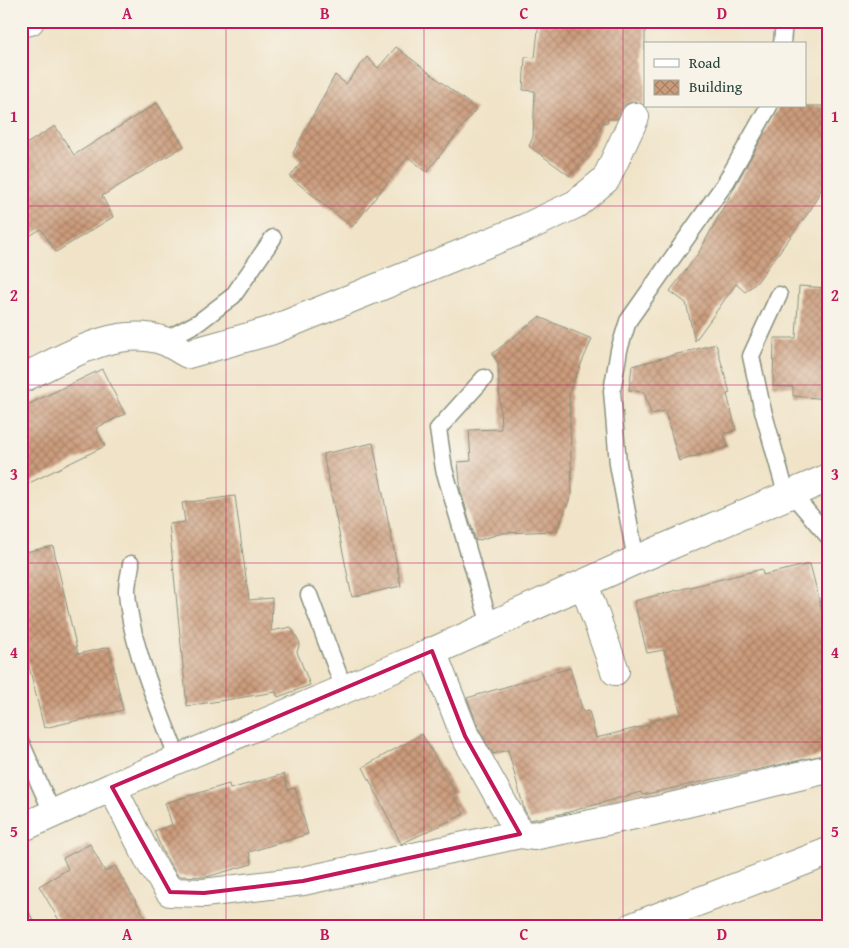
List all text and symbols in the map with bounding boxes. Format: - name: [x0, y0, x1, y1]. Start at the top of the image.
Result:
- text: A: [122, 1, 133, 25]
- text: B: [320, 1, 330, 25]
- text: C: [519, 1, 529, 25]
- text: D: [717, 1, 727, 25]
- legend: [644, 42, 806, 108]
- text: Road: [689, 52, 720, 73]
- text: Building: [689, 76, 743, 97]
- text: 1: [10, 104, 18, 128]
- text: 1: [831, 104, 839, 128]
- text: 2: [10, 283, 18, 307]
- text: 2: [831, 283, 839, 307]
- text: 3: [10, 462, 18, 486]
- text: 3: [831, 462, 839, 486]
- text: 4: [10, 640, 18, 664]
- text: 4: [831, 640, 839, 664]
- text: 5: [10, 819, 18, 843]
- text: 5: [831, 819, 839, 843]
- text: A: [122, 922, 133, 946]
- text: B: [320, 922, 330, 946]
- text: C: [519, 922, 529, 946]
- text: D: [717, 922, 727, 946]

